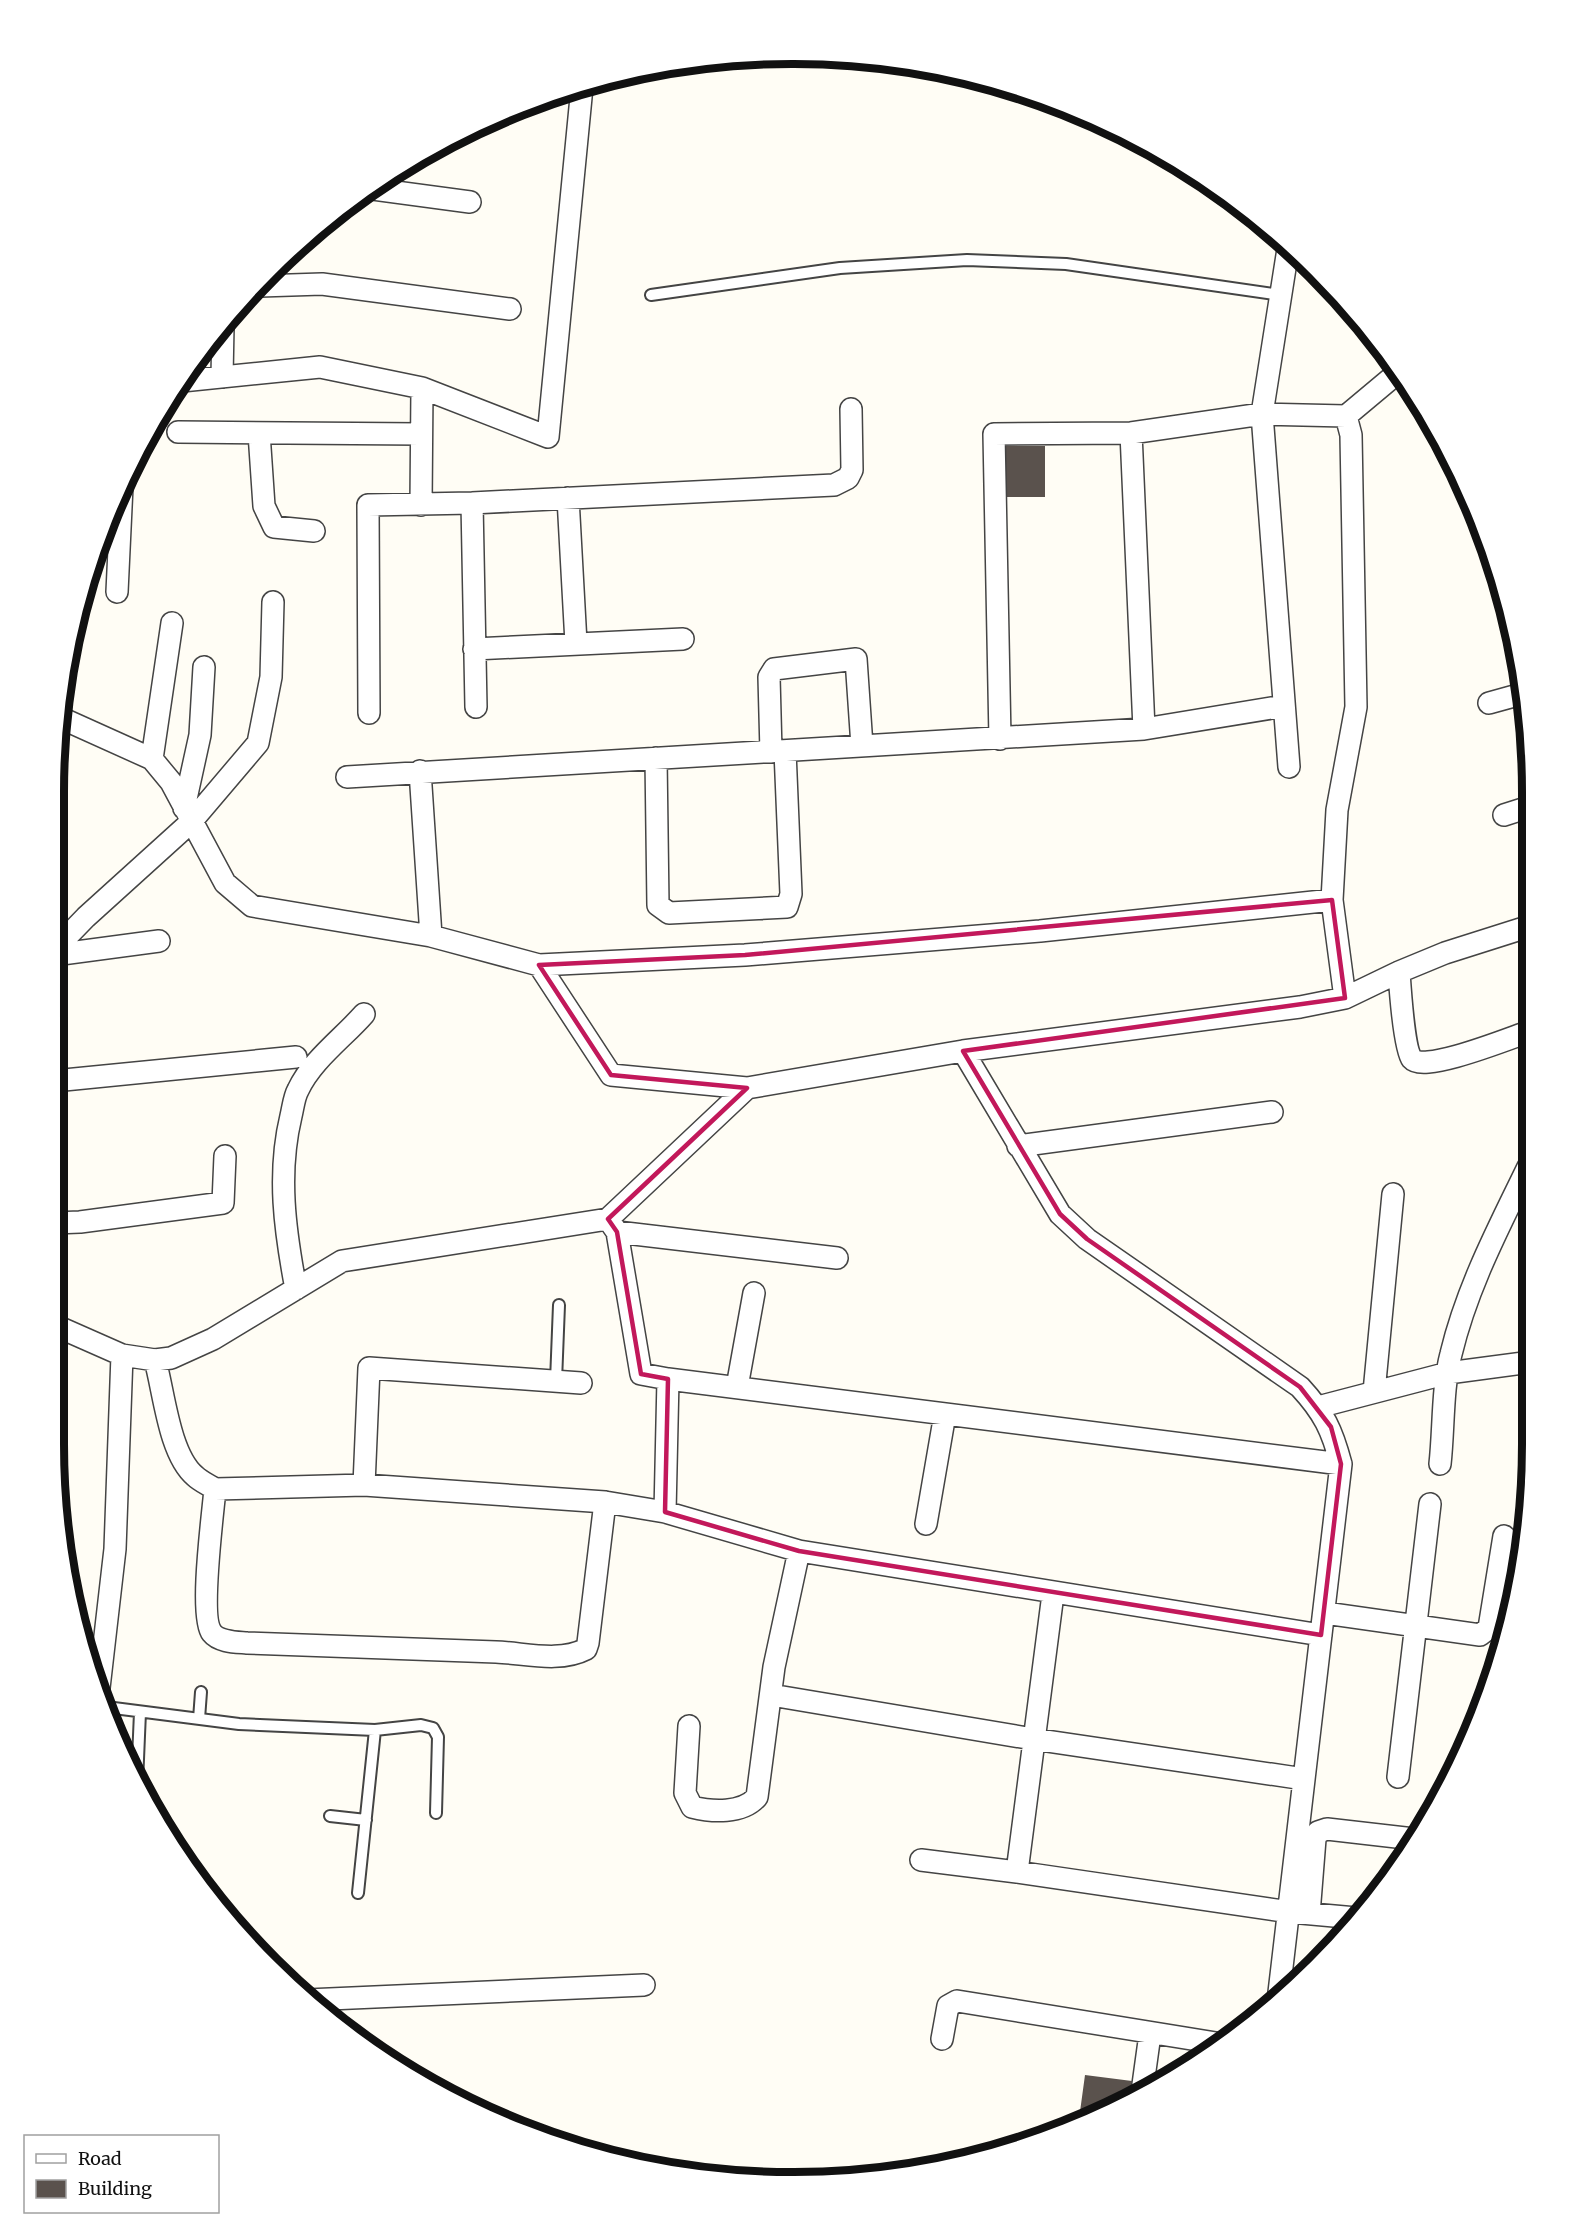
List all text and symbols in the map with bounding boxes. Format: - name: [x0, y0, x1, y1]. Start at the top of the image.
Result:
- legend: [24, 2135, 219, 2213]
- text: Road: [78, 2147, 122, 2170]
- text: Building: [78, 2177, 152, 2200]

